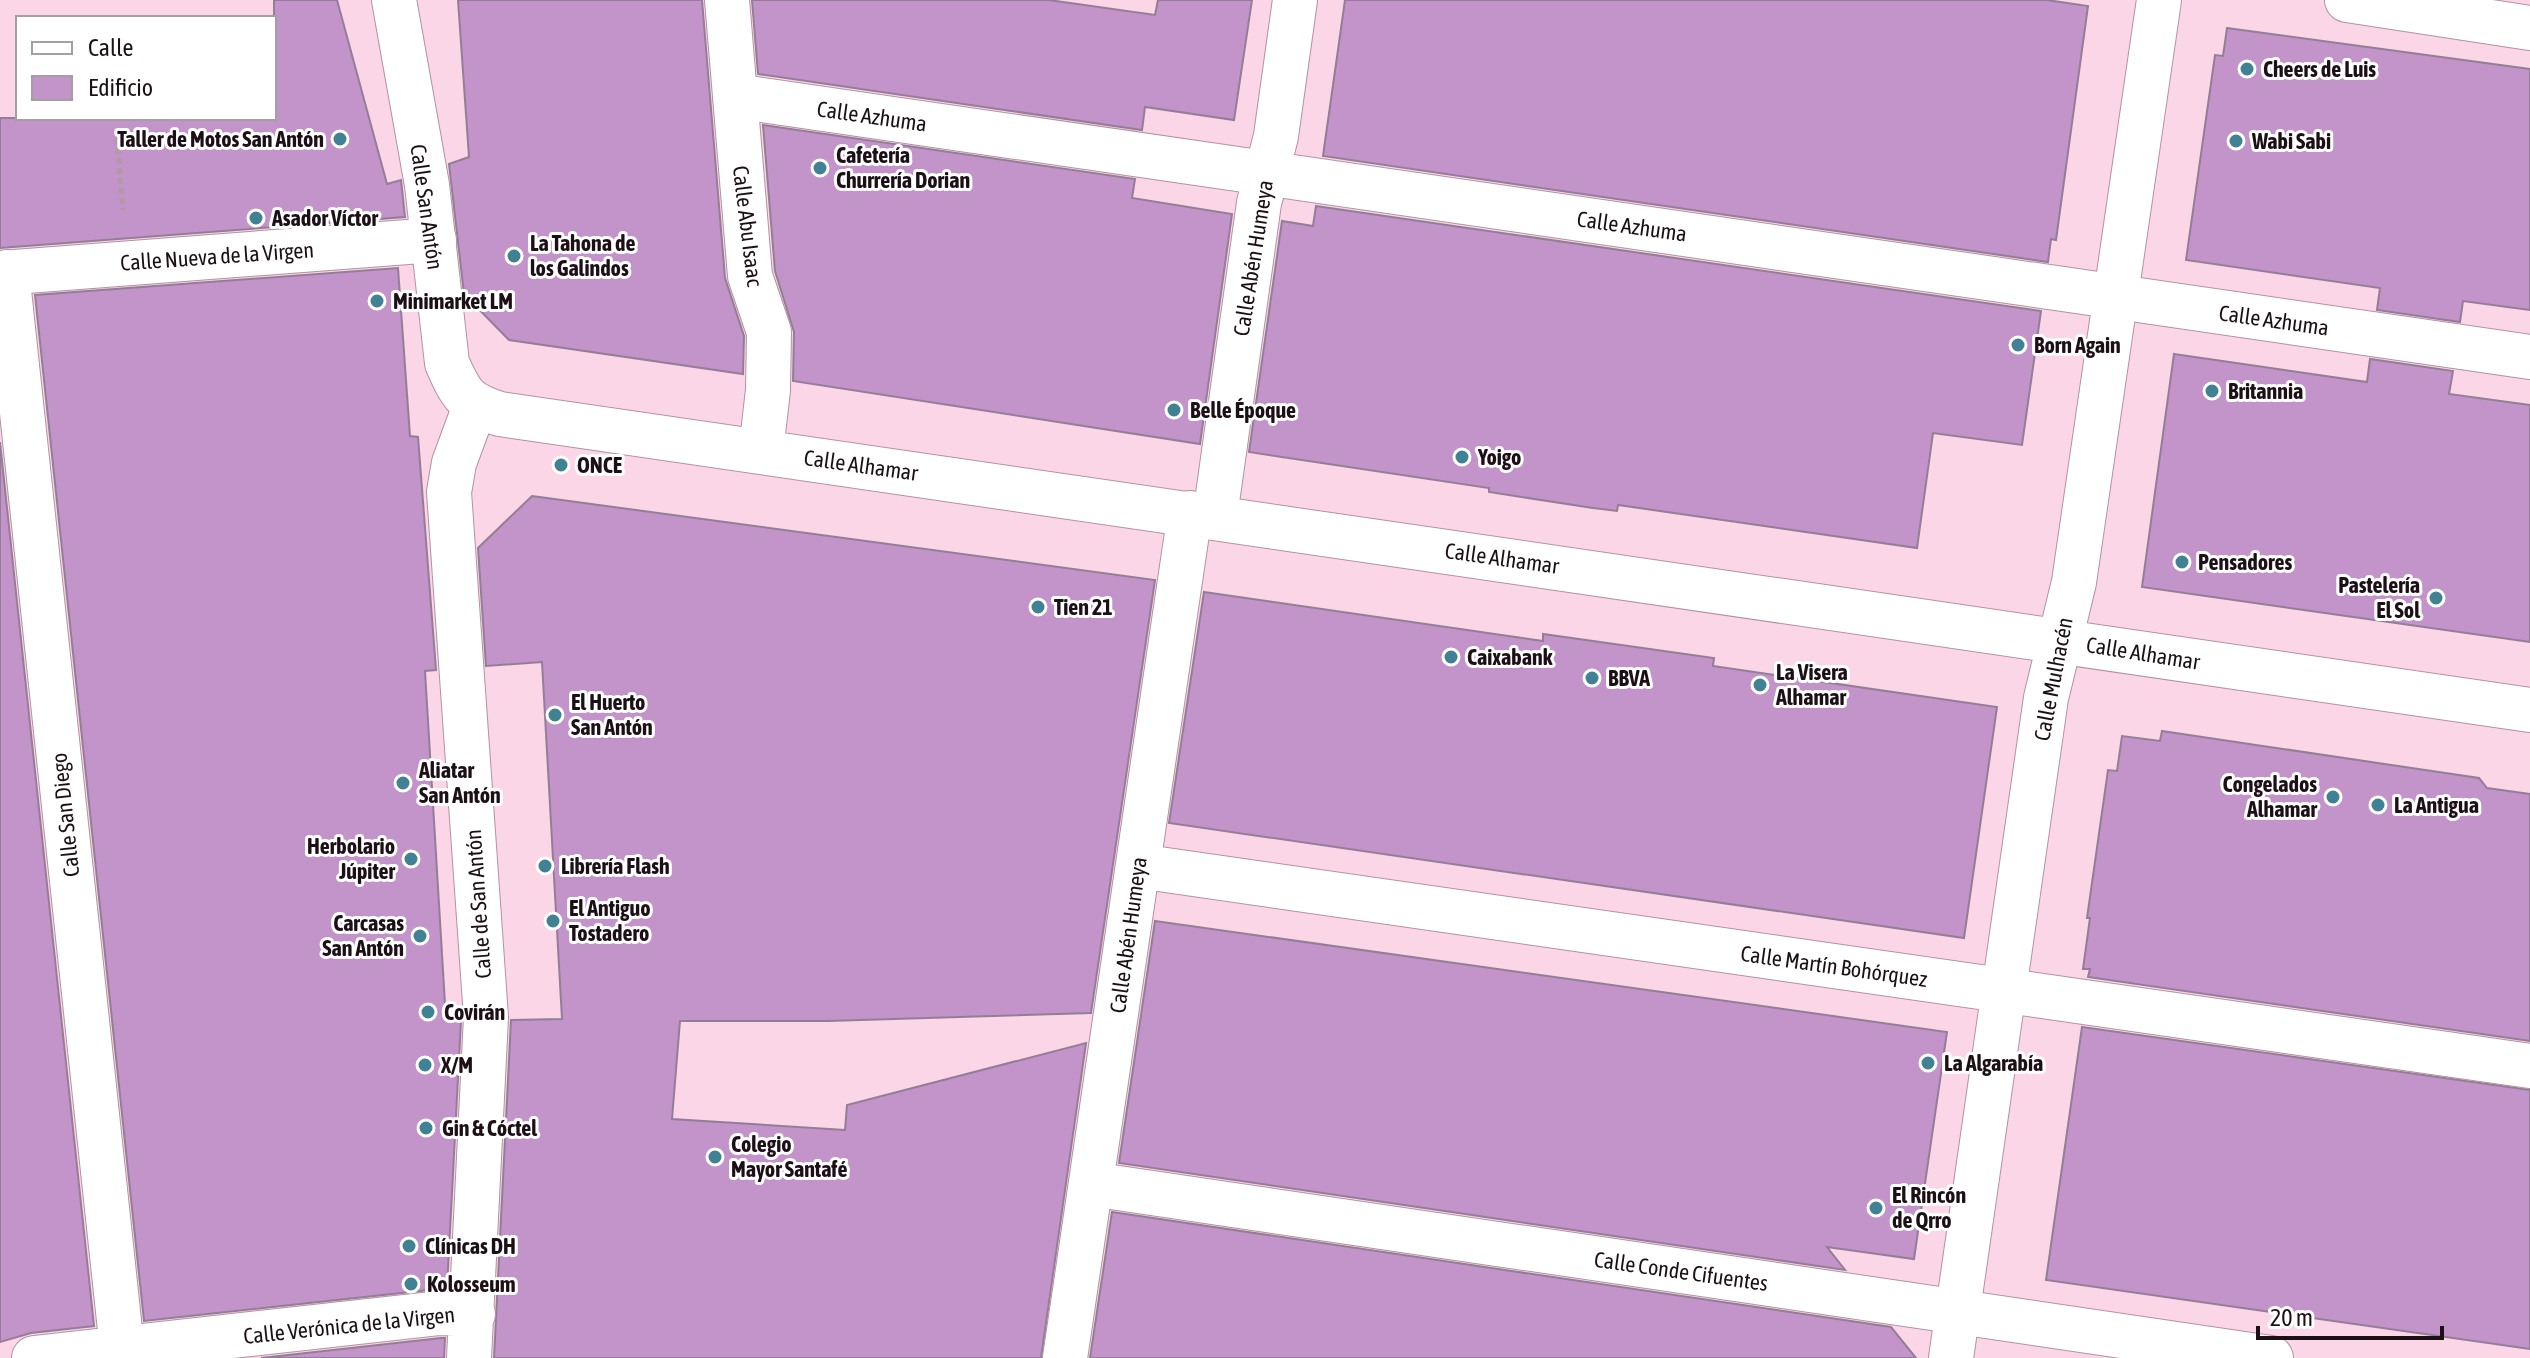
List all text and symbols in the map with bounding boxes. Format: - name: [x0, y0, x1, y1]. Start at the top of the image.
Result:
- legend: [16, 16, 276, 120]
- text: Calle: [88, 34, 133, 61]
- place label: Cheers de Luis: [2263, 56, 2376, 82]
- marker: Cheers de Luis: [2238, 60, 2256, 78]
- text: Edificio: [88, 74, 153, 101]
- street label: Calle Azhuma: [815, 95, 929, 137]
- place label: Taller de Motos San Antón: [117, 126, 324, 152]
- place label: Wabi Sabi: [2251, 128, 2331, 154]
- marker: Taller de Motos San Antón: [331, 130, 349, 148]
- marker: Wabi Sabi: [2227, 132, 2245, 150]
- place label: Cafetería Churrería Dorian: [836, 142, 970, 193]
- street label: Calle San Antón: [405, 143, 449, 271]
- marker: Cafetería Churrería Dorian: [811, 159, 829, 177]
- street label: Calle Abu Isaac: [728, 164, 768, 289]
- street label: Calle Abén Humeya: [1228, 178, 1278, 338]
- place label: Asador Víctor: [271, 205, 378, 231]
- street label: Calle Azhuma: [1575, 205, 1689, 247]
- marker: Asador Víctor: [247, 209, 265, 227]
- place label: La Tahona de los Galindos: [530, 230, 635, 281]
- street label: Calle Nueva de la Virgen: [119, 236, 315, 276]
- marker: La Tahona de los Galindos: [505, 247, 523, 265]
- place label: Minimarket LM: [393, 288, 513, 314]
- marker: Minimarket LM: [368, 292, 386, 310]
- street label: Calle Azhuma: [2217, 299, 2331, 341]
- place label: Born Again: [2034, 332, 2121, 358]
- marker: Born Again: [2009, 336, 2027, 354]
- place label: Britannia: [2228, 378, 2303, 404]
- marker: Britannia: [2203, 382, 2221, 400]
- place label: Belle Époque: [1190, 397, 1296, 423]
- marker: Belle Époque: [1165, 401, 1183, 419]
- street label: Calle Alhamar: [802, 444, 920, 486]
- place label: Yoigo: [1477, 444, 1521, 470]
- marker: Yoigo: [1453, 448, 1471, 466]
- place label: ONCE: [577, 452, 623, 478]
- marker: ONCE: [552, 456, 570, 474]
- street label: Calle Alhamar: [1443, 537, 1561, 579]
- place label: Pensadores: [2198, 549, 2292, 575]
- marker: Pensadores: [2173, 553, 2191, 571]
- place label: Pastelería El Sol: [2338, 572, 2421, 623]
- marker: Pastelería El Sol: [2427, 589, 2445, 607]
- place label: Tien 21: [1054, 594, 1113, 620]
- marker: Tien 21: [1029, 598, 1047, 616]
- street label: Calle Mulhacén: [2028, 615, 2078, 743]
- street label: Calle Alhamar: [2084, 631, 2202, 675]
- place label: Caixabank: [1467, 644, 1553, 670]
- marker: Caixabank: [1442, 648, 1460, 666]
- place label: La Visera Alhamar: [1775, 659, 1848, 710]
- place label: BBVA: [1608, 665, 1650, 691]
- marker: BBVA: [1583, 669, 1601, 687]
- marker: La Visera Alhamar: [1751, 676, 1769, 694]
- place label: El Huerto San Antón: [571, 689, 653, 740]
- marker: El Huerto San Antón: [546, 706, 564, 724]
- street label: Calle San Diego: [46, 752, 84, 878]
- place label: Aliatar San Antón: [418, 757, 501, 808]
- place label: Congelados Alhamar: [2222, 771, 2318, 822]
- marker: Aliatar San Antón: [394, 774, 412, 792]
- marker: Congelados Alhamar: [2324, 788, 2342, 806]
- place label: La Antigua: [2394, 792, 2479, 818]
- marker: La Antigua: [2369, 796, 2387, 814]
- street label: Calle de San Antón: [460, 828, 496, 980]
- place label: Herbolario Júpiter: [307, 833, 396, 884]
- marker: Herbolario Júpiter: [402, 850, 420, 868]
- place label: Librería Flash: [561, 853, 670, 879]
- street label: Calle Abén Humeya: [1104, 855, 1152, 1015]
- marker: Librería Flash: [536, 857, 554, 875]
- place label: El Antiguo Tostadero: [569, 895, 651, 946]
- place label: Carcasas San Antón: [322, 910, 404, 961]
- marker: El Antiguo Tostadero: [544, 912, 562, 930]
- marker: Carcasas San Antón: [411, 927, 429, 945]
- street label: Calle Martín Bohórquez: [1739, 940, 1929, 992]
- place label: Covirán: [444, 999, 505, 1025]
- marker: Covirán: [419, 1003, 437, 1021]
- place label: La Algarabía: [1944, 1050, 2043, 1076]
- place label: X/M: [440, 1052, 473, 1078]
- marker: La Algarabía: [1919, 1054, 1937, 1072]
- marker: X/M: [416, 1056, 434, 1074]
- place label: Gin & Cóctel: [442, 1115, 538, 1141]
- marker: Gin & Cóctel: [417, 1119, 435, 1137]
- place label: Colegio Mayor Santafé: [731, 1131, 847, 1182]
- marker: Colegio Mayor Santafé: [706, 1148, 724, 1166]
- place label: El Rincón de Qrro: [1892, 1182, 1966, 1233]
- marker: El Rincón de Qrro: [1867, 1199, 1885, 1217]
- place label: Clínicas DH: [425, 1233, 516, 1259]
- marker: Clínicas DH: [400, 1237, 418, 1255]
- street label: Calle Conde Cifuentes: [1592, 1246, 1770, 1296]
- place label: Kolosseum: [427, 1271, 516, 1297]
- marker: Kolosseum: [402, 1275, 420, 1293]
- scale bar: [2258, 1290, 2442, 1340]
- street label: Calle Verónica de la Virgen: [242, 1301, 456, 1349]
- text: 20 m: [2270, 1304, 2313, 1331]

